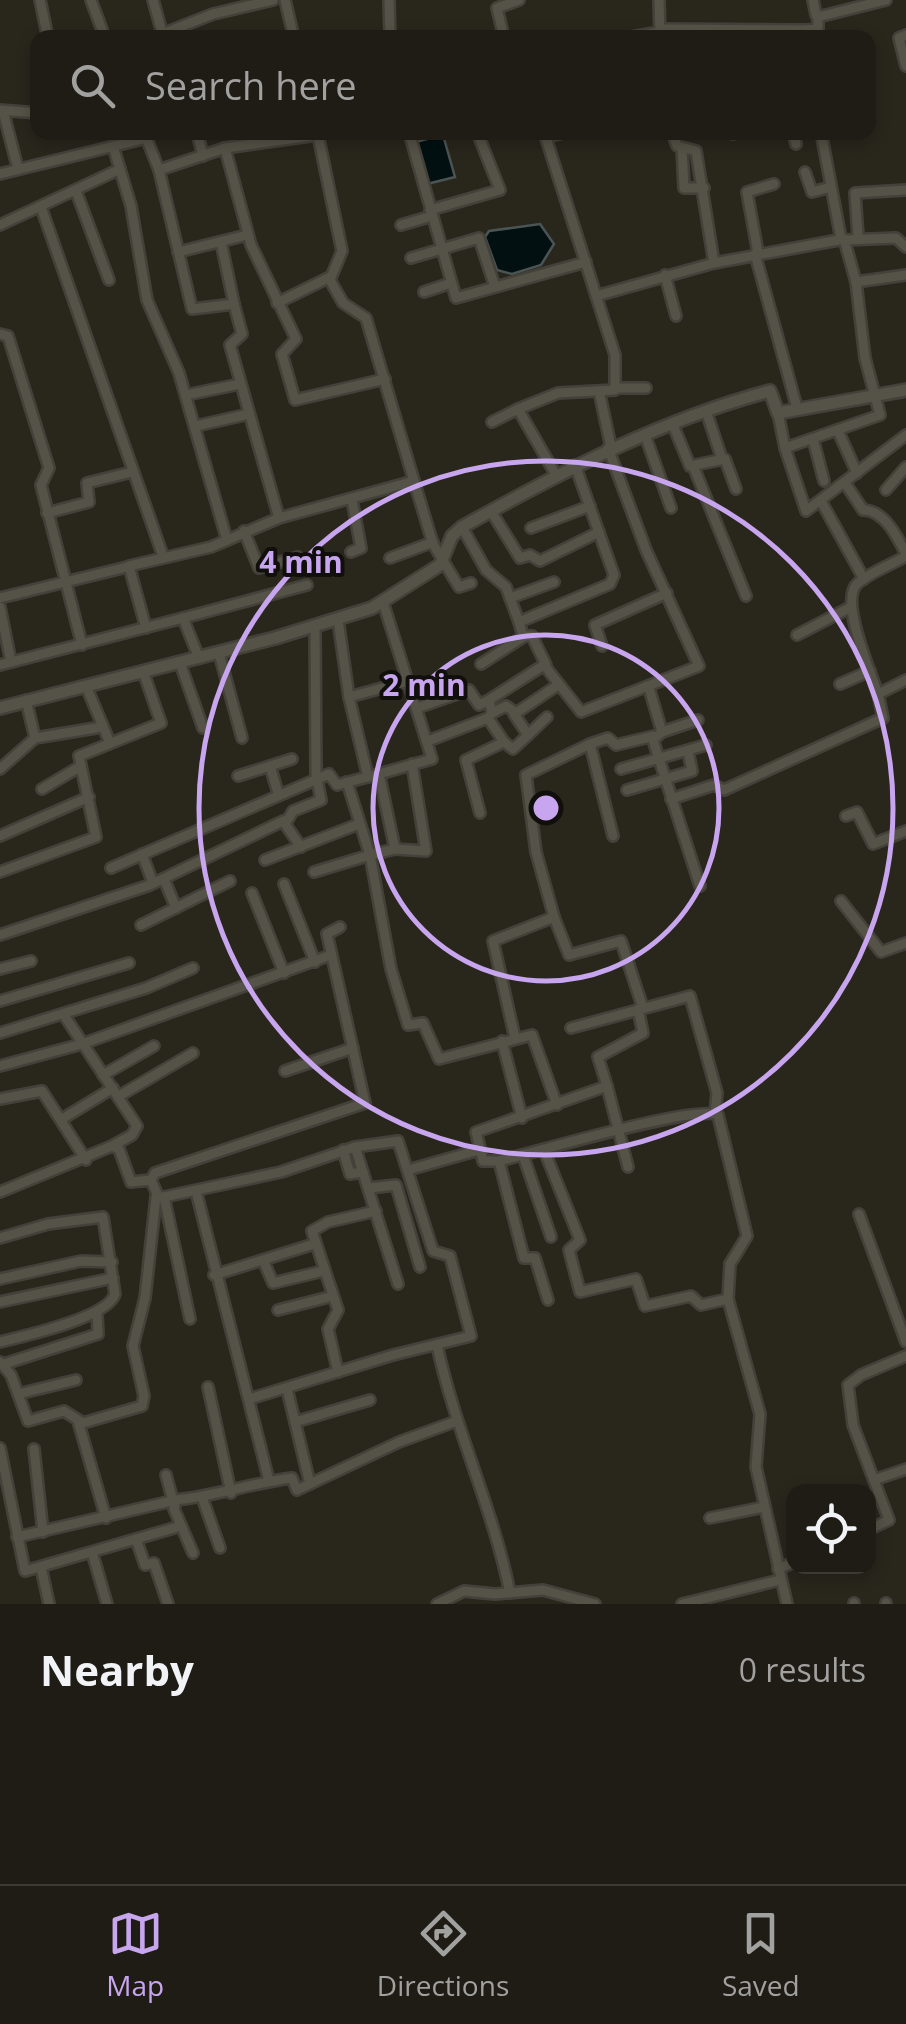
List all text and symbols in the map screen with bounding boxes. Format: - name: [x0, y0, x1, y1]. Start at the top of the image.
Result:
- search box: [30, 30, 876, 140]
- icon: search: [65, 58, 120, 113]
- text: Search here: [145, 59, 357, 111]
- text: 4 min: [259, 541, 343, 582]
- text: 2 min: [382, 664, 466, 705]
- centre of rings: [528, 790, 564, 826]
- map controls: [786, 1484, 876, 1574]
- button: locate: [786, 1484, 876, 1574]
- text: Nearby: [40, 1641, 194, 1698]
- text: 0 results: [739, 1648, 866, 1691]
- tab: Map: [106, 1906, 164, 2004]
- tab: Directions: [377, 1906, 509, 2004]
- tab: Saved: [722, 1906, 800, 2004]

